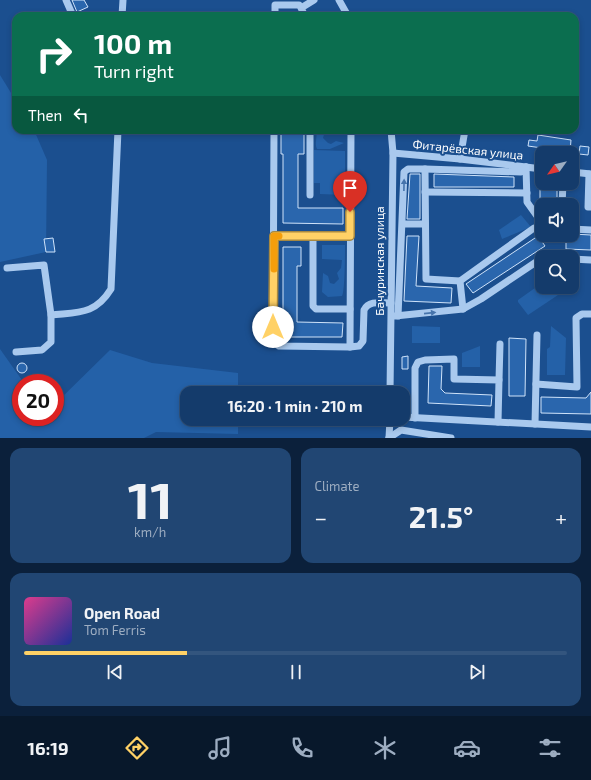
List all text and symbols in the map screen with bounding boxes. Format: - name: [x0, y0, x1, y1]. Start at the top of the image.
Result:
- text: 100 m: [94, 26, 172, 60]
- icon: right: [28, 28, 80, 80]
- text: Turn right: [94, 60, 174, 82]
- icon: left: [70, 104, 92, 126]
- text: Then: [28, 106, 62, 124]
- street label: Фитарёвская улица: [412, 136, 524, 163]
- north arrow: [535, 146, 579, 190]
- map controls: [535, 146, 579, 294]
- pin: [333, 171, 367, 212]
- icon: arrive: [339, 177, 361, 199]
- one-way arrow: [400, 179, 407, 191]
- button: sound: [535, 198, 579, 242]
- street label: Бачуринская улица: [372, 206, 387, 316]
- button: search: [535, 250, 579, 294]
- position arrow: [252, 306, 294, 348]
- one-way arrow: [424, 309, 436, 316]
- speed limit sign: 20: [12, 374, 64, 426]
- text: 16:20 · 1 min · 210 m: [227, 397, 363, 415]
- text: 11: [128, 467, 173, 529]
- text: Climate: [315, 478, 359, 494]
- text: 21.5°: [409, 498, 473, 534]
- text: −: [315, 504, 327, 530]
- text: +: [555, 504, 567, 530]
- text: km/h: [134, 524, 166, 540]
- text: Open Road: [84, 604, 160, 622]
- text: Tom Ferris: [84, 622, 146, 638]
- icon: previous: [104, 661, 126, 683]
- icon: pause: [285, 661, 307, 683]
- icon: next: [466, 661, 488, 683]
- icon: directions: [123, 734, 151, 762]
- icon: music: [206, 734, 234, 762]
- icon: phone: [288, 734, 316, 762]
- icon: climate: [371, 734, 399, 762]
- icon: car: [453, 734, 481, 762]
- icon: filters: [536, 734, 564, 762]
- text: 16:19: [27, 737, 69, 759]

